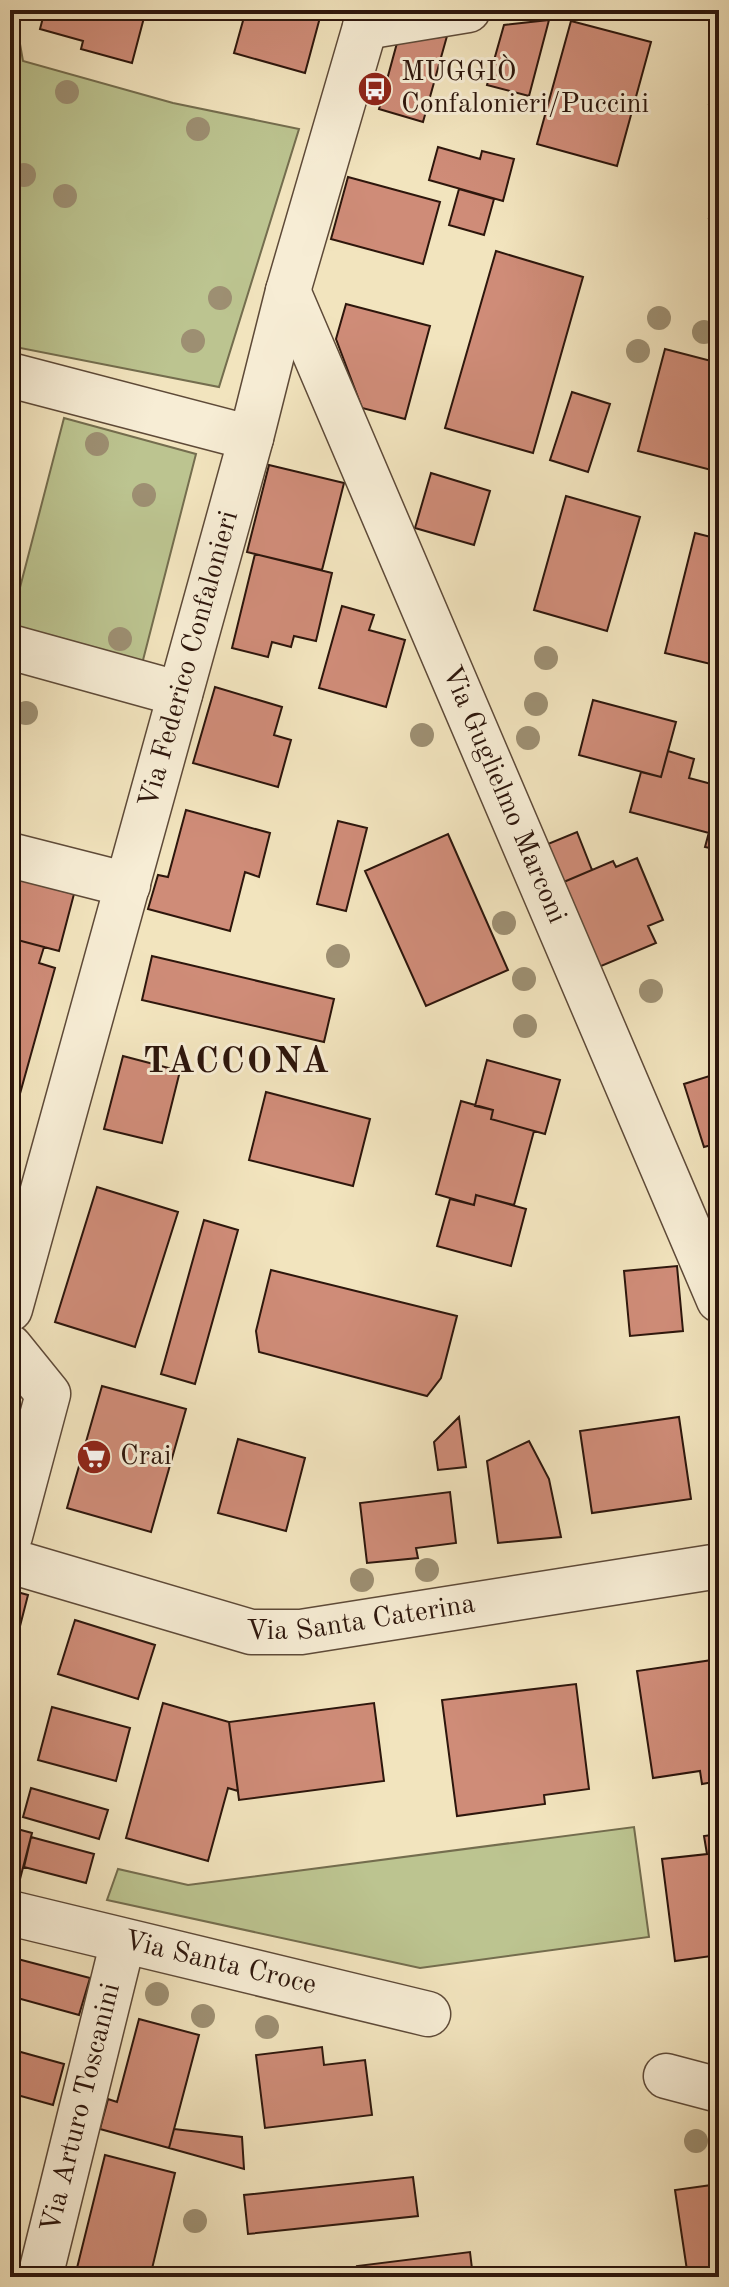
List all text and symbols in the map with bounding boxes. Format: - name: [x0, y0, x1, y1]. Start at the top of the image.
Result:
- place label: MUGGIÒ Confalonieri/Puccini: [401, 54, 649, 119]
- bus stop icon: MUGGIÒ Confalonieri/Puccini: [356, 70, 394, 108]
- street label: Via Federico Confalonieri: [135, 508, 244, 811]
- street label: Via Guglielmo Marconi: [436, 662, 571, 928]
- district label: TACCONA: [143, 1045, 331, 1081]
- supermarket icon: Crai: [75, 1438, 113, 1476]
- place label: Crai: [120, 1443, 172, 1471]
- street label: Via Santa Caterina: [246, 1591, 477, 1647]
- street label: Via Santa Croce: [121, 1927, 319, 2000]
- street label: Via Arturo Toscanini: [37, 1980, 126, 2236]

